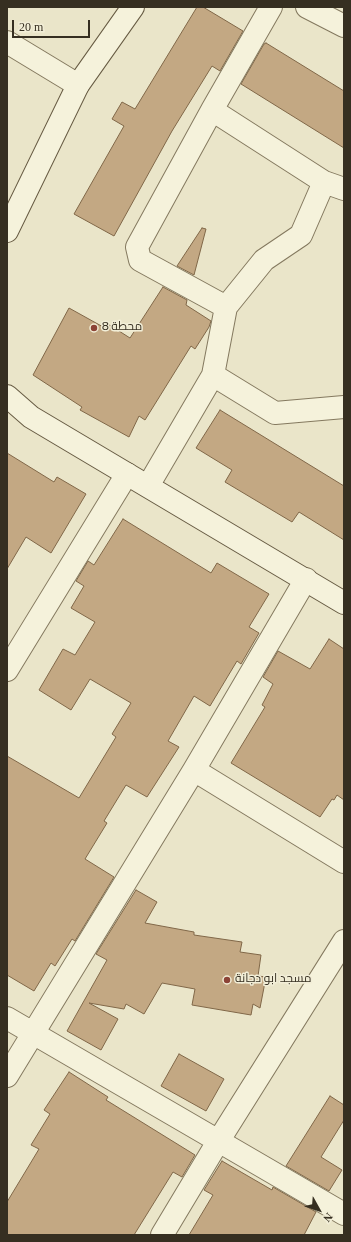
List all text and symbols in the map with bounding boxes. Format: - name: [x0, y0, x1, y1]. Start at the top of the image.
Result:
- scale bar: [14, 12, 92, 38]
- text: 20 m: [19, 20, 43, 34]
- place label: محطة 8: [102, 321, 142, 335]
- marker: محطة 8: [89, 323, 99, 333]
- place label: مسجد ابو دجانة: [235, 973, 311, 987]
- marker: مسجد ابو دجانة: [222, 975, 232, 985]
- north arrow: [299, 1190, 339, 1230]
- text: N: [321, 1211, 335, 1225]

